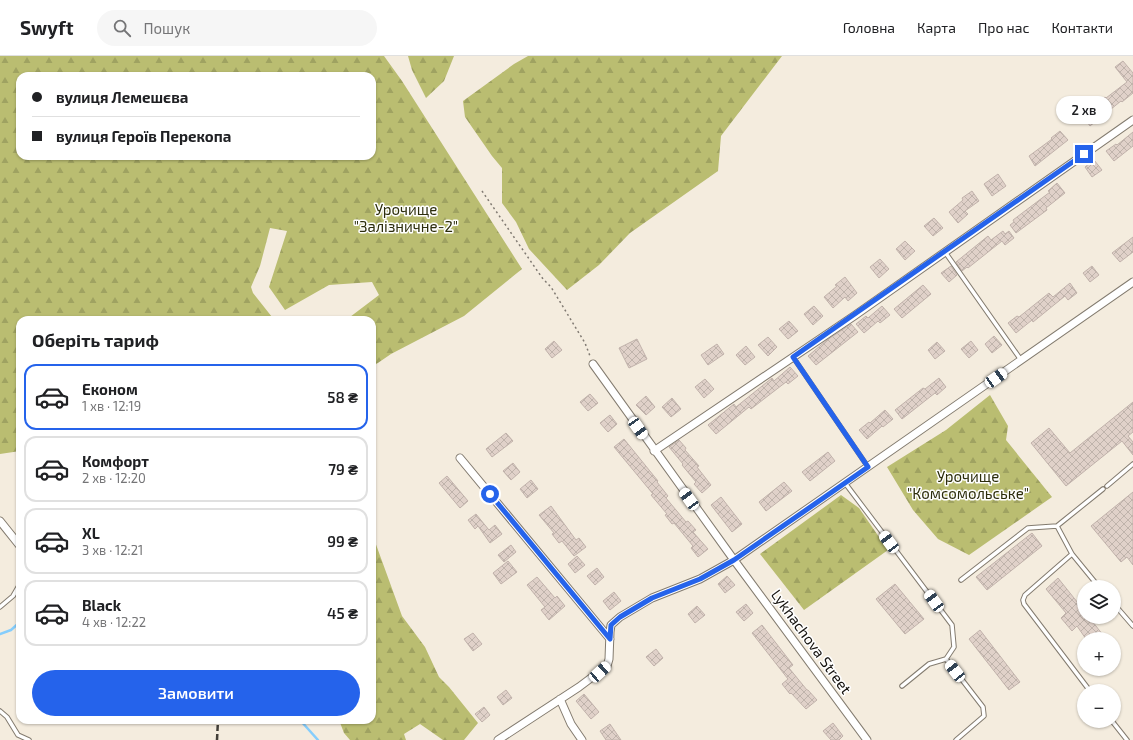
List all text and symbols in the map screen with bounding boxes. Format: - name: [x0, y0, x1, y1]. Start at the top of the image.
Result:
- search box: [97, 10, 377, 46]
- text: Swyft: [20, 16, 73, 39]
- icon: search: [111, 17, 133, 39]
- text: Пошук: [143, 19, 190, 37]
- text: Головна: [843, 19, 895, 36]
- text: Карта: [917, 19, 956, 36]
- text: Про нас: [978, 19, 1029, 36]
- text: Контакти: [1051, 19, 1113, 36]
- text: вулиця Лемешєва: [56, 88, 188, 106]
- callout: 2 хв: [1056, 96, 1112, 124]
- text: 2 хв: [1072, 102, 1096, 118]
- text: вулиця Героїв Перекопа: [56, 127, 231, 145]
- route end: [1075, 145, 1093, 163]
- park label: Урочище "Залізничне-2": [354, 200, 458, 235]
- text: Оберіть тариф: [32, 329, 159, 351]
- car: [983, 366, 1009, 390]
- icon: car: [34, 379, 70, 415]
- text: Економ: [82, 380, 138, 398]
- text: 58 ₴: [327, 388, 358, 406]
- text: 1 хв · 12:19: [82, 398, 141, 414]
- car: [626, 415, 650, 441]
- icon: car: [34, 451, 70, 487]
- text: Комфорт: [82, 452, 149, 470]
- text: 79 ₴: [328, 460, 358, 478]
- park label: Урочище "Комсомольське": [907, 467, 1029, 502]
- text: 2 хв · 12:20: [82, 470, 146, 486]
- route start: [481, 485, 499, 503]
- car: [677, 486, 701, 512]
- icon: car: [34, 523, 70, 559]
- text: XL: [82, 524, 100, 542]
- car: [877, 529, 901, 555]
- text: 99 ₴: [327, 532, 358, 550]
- text: 3 хв · 12:21: [82, 542, 143, 558]
- map controls: [1077, 580, 1121, 728]
- button: layers: [1077, 580, 1121, 624]
- street label: Lykhachova Street: [768, 586, 856, 697]
- car: [922, 588, 946, 614]
- icon: car: [34, 595, 70, 631]
- text: Black: [82, 596, 121, 614]
- text: 45 ₴: [327, 604, 358, 622]
- text: 4 хв · 12:22: [82, 614, 146, 630]
- button: +: [1077, 632, 1121, 676]
- car: [943, 658, 967, 684]
- car: [587, 660, 613, 684]
- button: Замовити: [32, 670, 360, 716]
- button: −: [1077, 684, 1121, 728]

